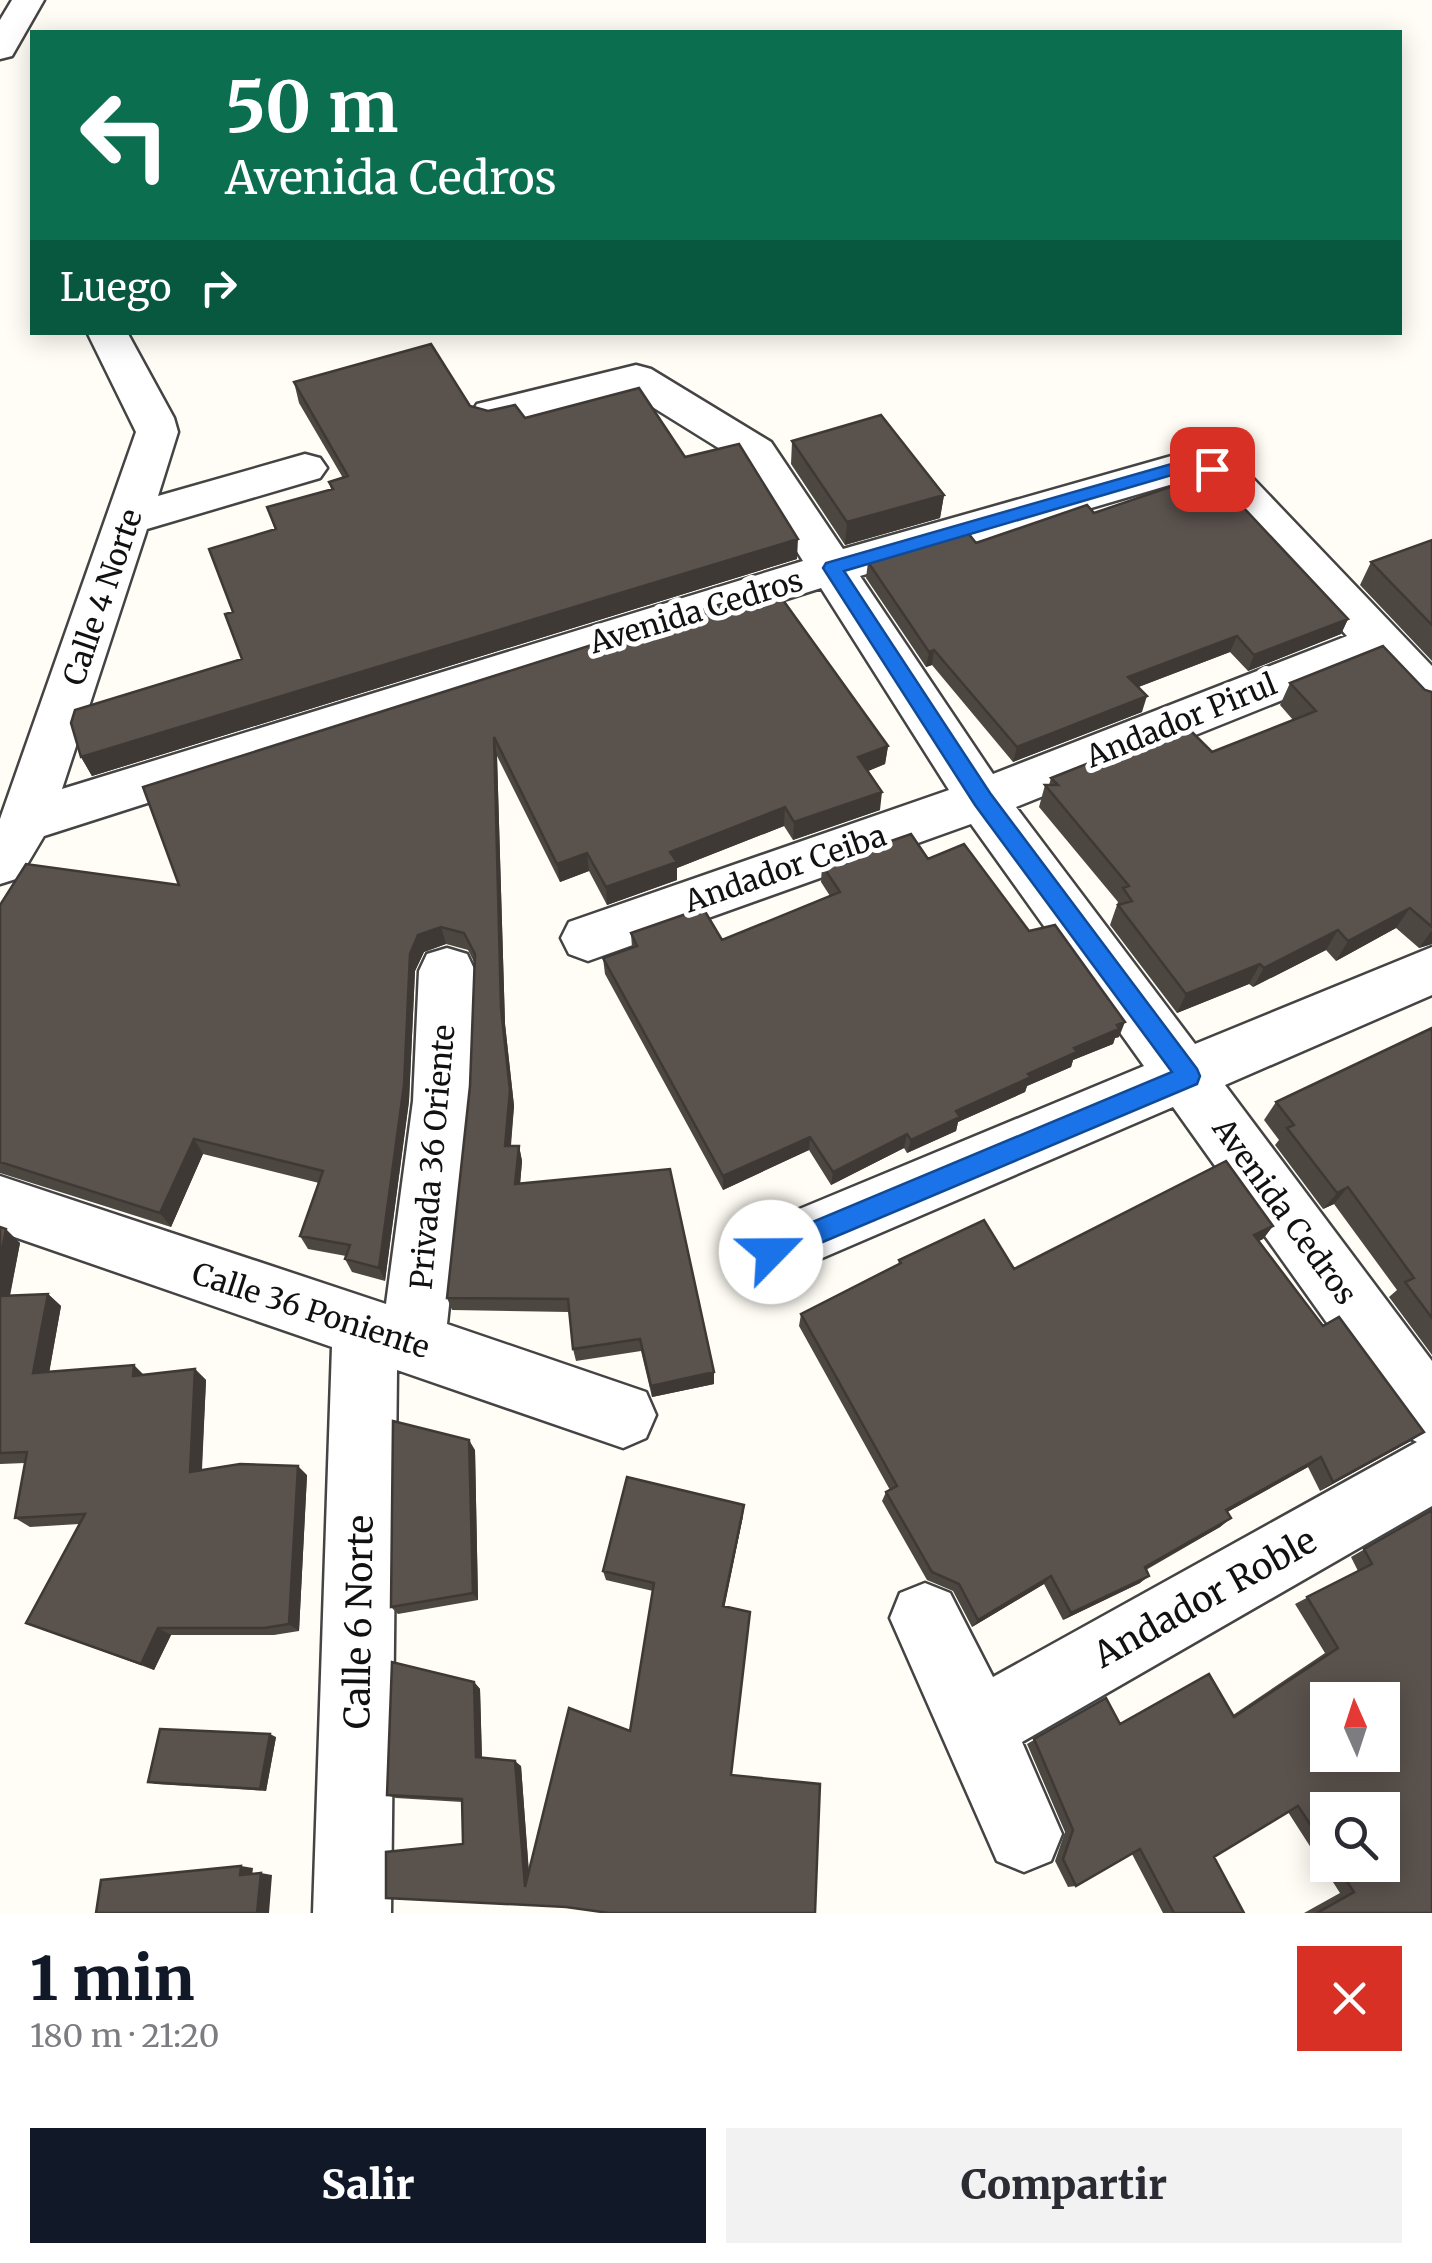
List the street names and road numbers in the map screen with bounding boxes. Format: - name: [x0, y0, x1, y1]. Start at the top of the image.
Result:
- street label: Calle 4 Norte: [54, 504, 150, 690]
- street label: Avenida Cedros: [584, 561, 807, 662]
- street label: Andador Pirul: [1079, 664, 1282, 776]
- street label: Andador Ceiba: [678, 816, 891, 921]
- street label: Privada 36 Oriente: [402, 1023, 462, 1291]
- street label: Avenida Cedros: [1204, 1110, 1365, 1312]
- street label: Calle 36 Poniente: [188, 1254, 434, 1366]
- street label: Calle 6 Norte: [335, 1515, 383, 1729]
- street label: Andador Roble: [1085, 1519, 1324, 1678]

